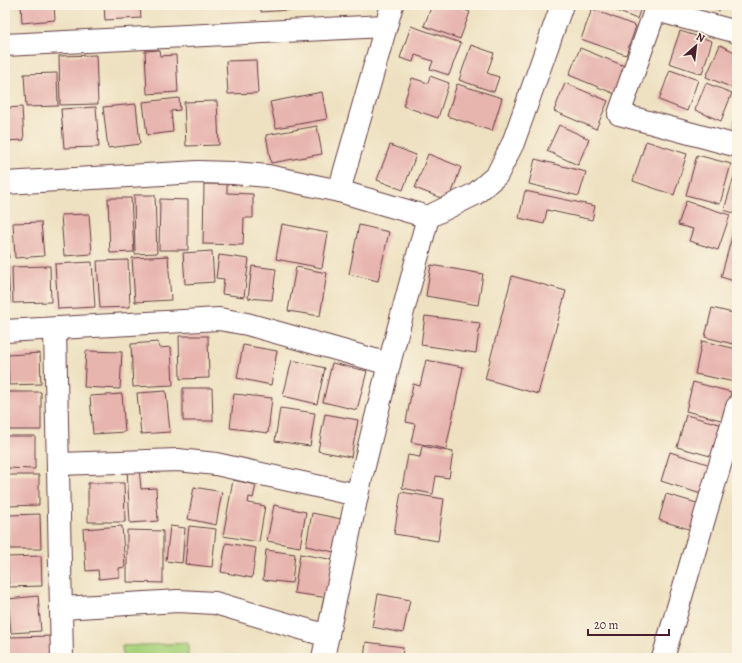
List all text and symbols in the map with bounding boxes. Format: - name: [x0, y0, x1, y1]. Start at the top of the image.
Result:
- north arrow: [676, 26, 716, 66]
- text: N: [693, 29, 708, 46]
- scale bar: [588, 611, 669, 637]
- text: 20 m: [594, 617, 618, 633]

